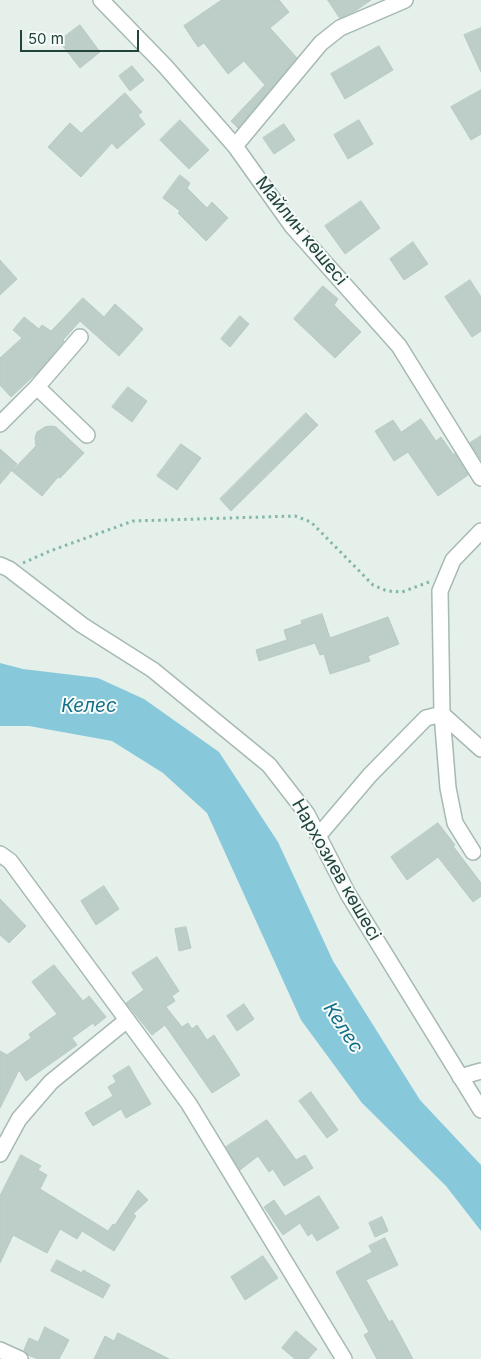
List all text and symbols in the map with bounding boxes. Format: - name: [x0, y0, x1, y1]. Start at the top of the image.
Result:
- scale bar: [22, 20, 141, 52]
- text: 50 m: [28, 29, 64, 48]
- street label: Майлин көшесі: [251, 172, 351, 290]
- water label: Келес: [61, 695, 117, 717]
- street label: Нархозиев көшесі: [287, 795, 385, 945]
- water label: Келес: [318, 998, 368, 1058]

